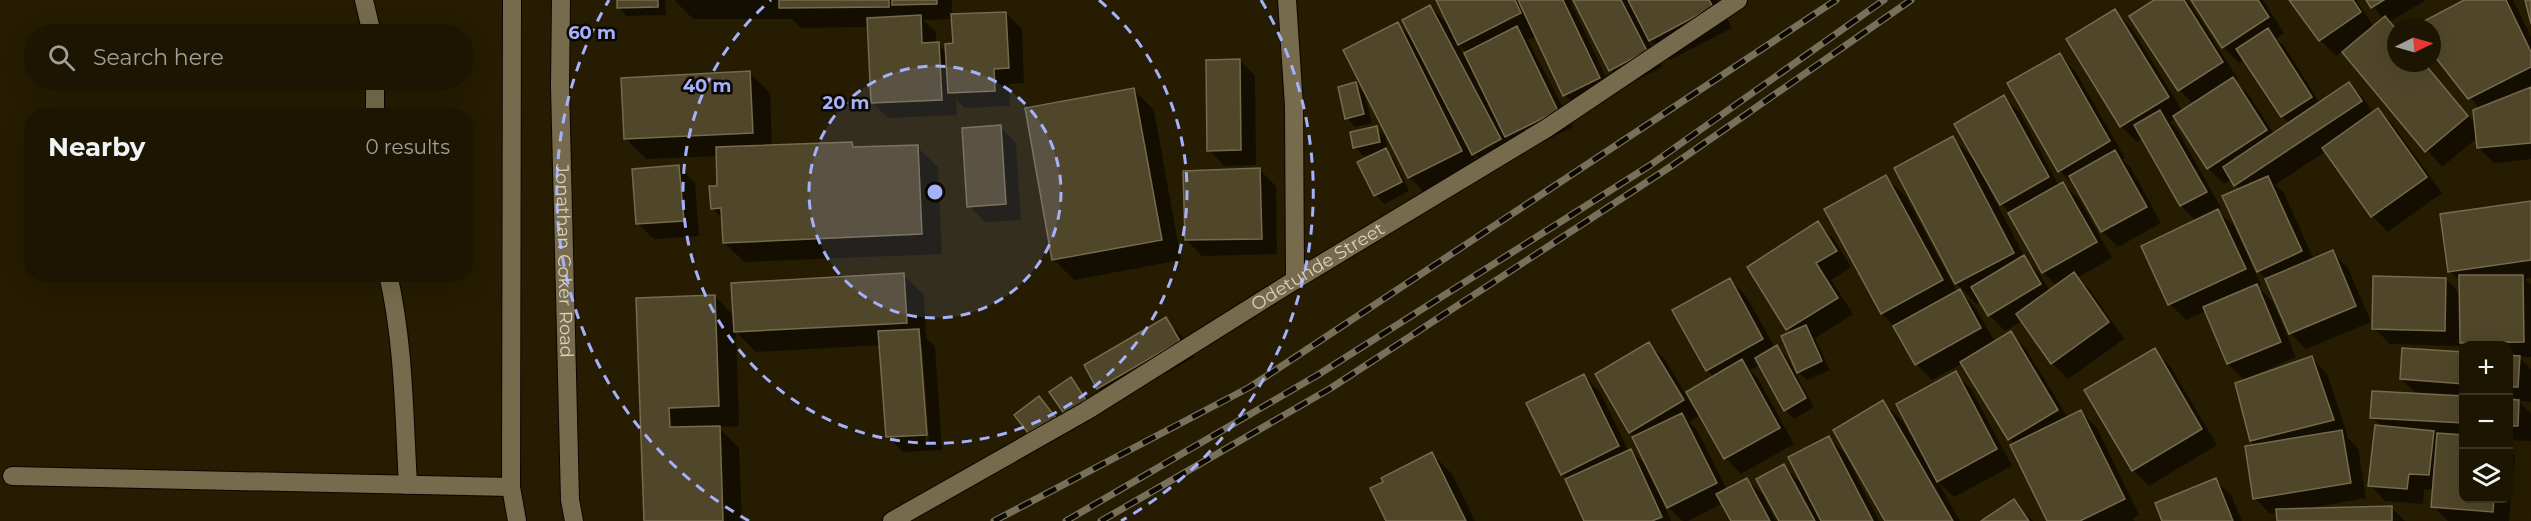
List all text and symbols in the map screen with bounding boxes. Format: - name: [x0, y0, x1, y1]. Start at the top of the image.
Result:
- north arrow: [2387, 18, 2441, 72]
- text: 60 m: [568, 22, 616, 44]
- search box: [24, 24, 474, 90]
- icon: search: [45, 41, 78, 74]
- text: Search here: [93, 44, 224, 71]
- text: 40 m: [683, 75, 731, 97]
- text: 20 m: [823, 92, 869, 114]
- text: Nearby: [48, 131, 145, 163]
- text: 0 results: [365, 135, 450, 159]
- street label: Jonathan Coker Road: [551, 163, 578, 358]
- centre of rings: [925, 182, 945, 202]
- street label: Odetunde Street: [1247, 218, 1388, 316]
- map controls: [2459, 341, 2513, 503]
- button: +: [2459, 341, 2513, 395]
- button: −: [2459, 395, 2513, 449]
- button: layers: [2459, 449, 2513, 503]

